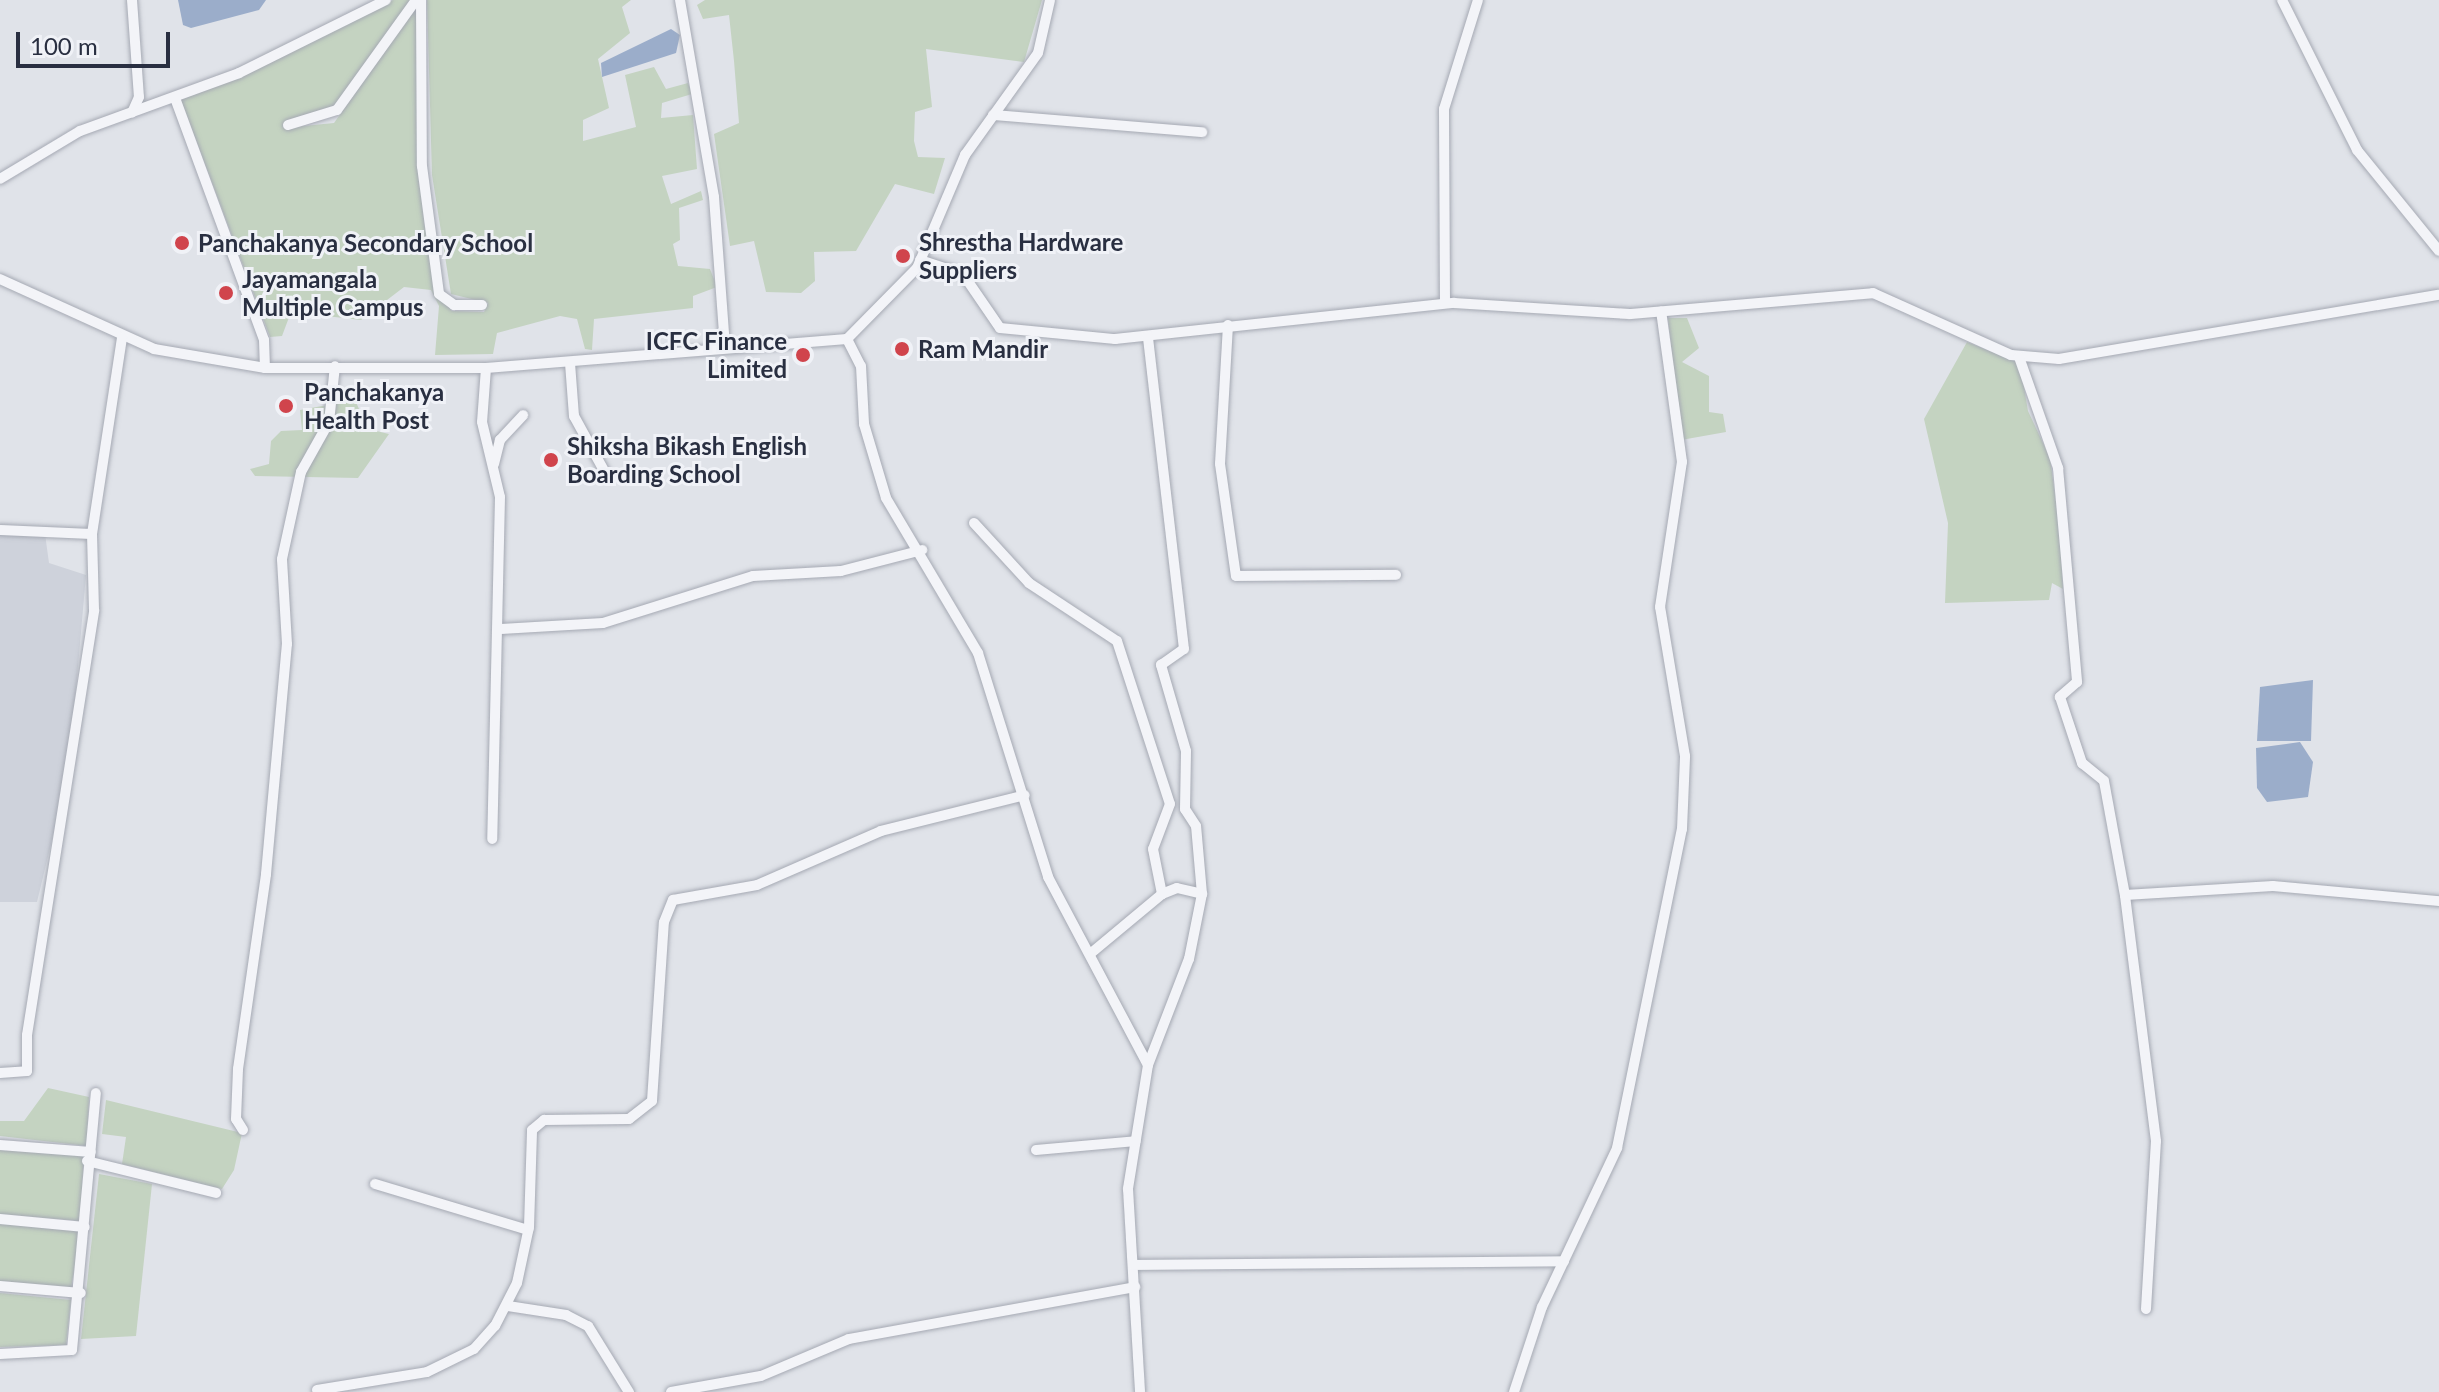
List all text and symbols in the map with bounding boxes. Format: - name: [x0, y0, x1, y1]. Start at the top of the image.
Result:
- scale bar: [20, 16, 174, 66]
- text: 100 m: [30, 31, 98, 60]
- place label: Shrestha Hardware Suppliers: [919, 228, 1123, 284]
- place label: Panchakanya Secondary School: [198, 229, 534, 257]
- marker: Panchakanya Secondary School: [173, 234, 191, 252]
- marker: Shrestha Hardware Suppliers: [894, 247, 912, 265]
- place label: Jayamangala Multiple Campus: [242, 265, 424, 321]
- marker: Jayamangala Multiple Campus: [217, 284, 235, 302]
- place label: ICFC Finance Limited: [646, 327, 787, 383]
- place label: Ram Mandir: [918, 335, 1048, 363]
- marker: Ram Mandir: [893, 340, 911, 358]
- marker: ICFC Finance Limited: [794, 346, 812, 364]
- place label: Panchakanya Health Post: [304, 378, 444, 434]
- marker: Panchakanya Health Post: [275, 395, 297, 417]
- place label: Shiksha Bikash English Boarding School: [567, 432, 807, 488]
- marker: Shiksha Bikash English Boarding School: [542, 451, 560, 469]

